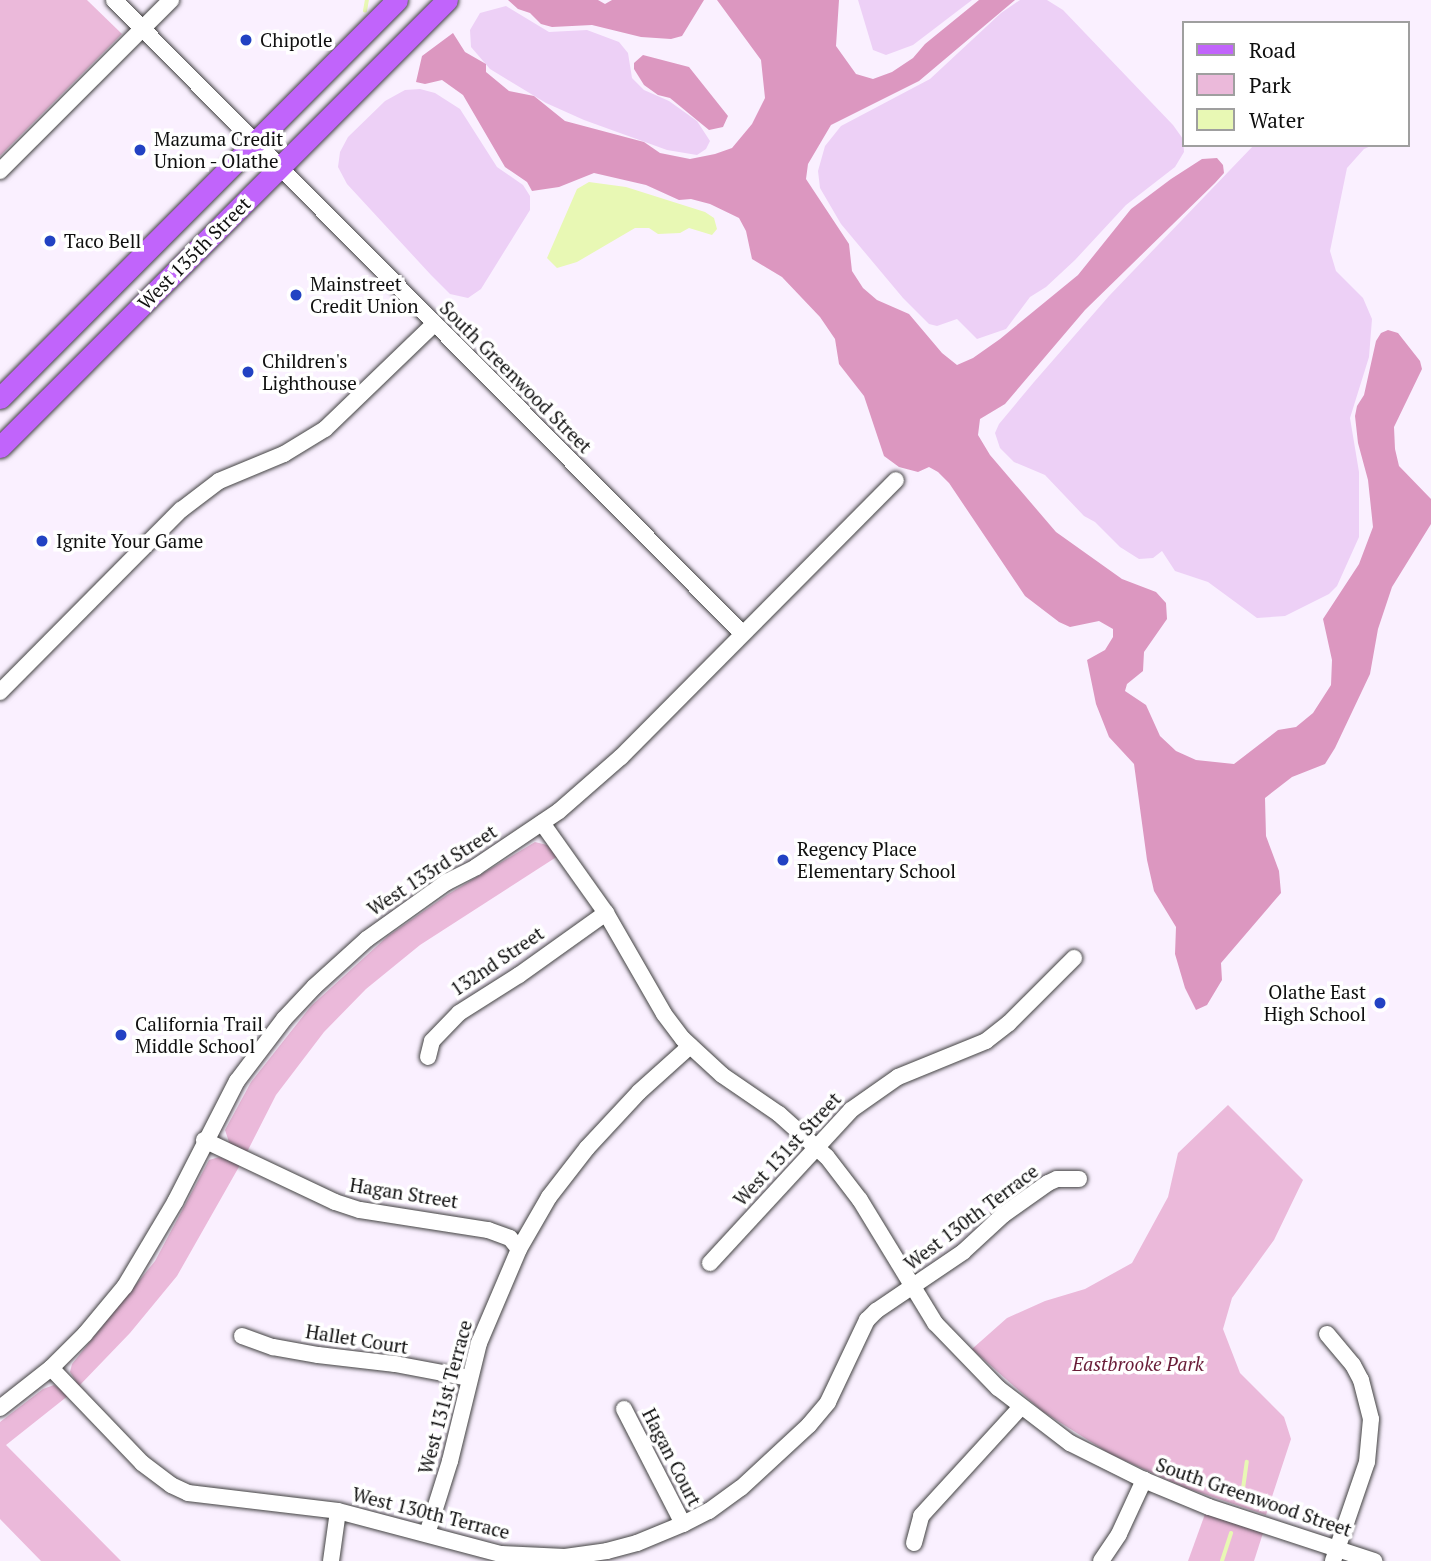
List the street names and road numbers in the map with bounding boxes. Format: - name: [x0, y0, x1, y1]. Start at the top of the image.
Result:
- street label: West 135th Street: [133, 192, 255, 314]
- street label: South Greenwood Street: [435, 296, 597, 458]
- street label: West 133rd Street: [363, 820, 501, 920]
- street label: 132nd Street: [446, 921, 548, 1001]
- street label: West 131st Street: [729, 1087, 845, 1211]
- street label: West 130th Terrace: [900, 1159, 1042, 1275]
- street label: Hagan Street: [348, 1173, 460, 1213]
- street label: West 131st Terrace: [413, 1317, 477, 1477]
- street label: Hallet Court: [304, 1320, 410, 1358]
- street label: Hagan Court: [638, 1404, 706, 1510]
- street label: South Greenwood Street: [1153, 1453, 1355, 1541]
- street label: West 130th Terrace: [350, 1482, 512, 1544]

